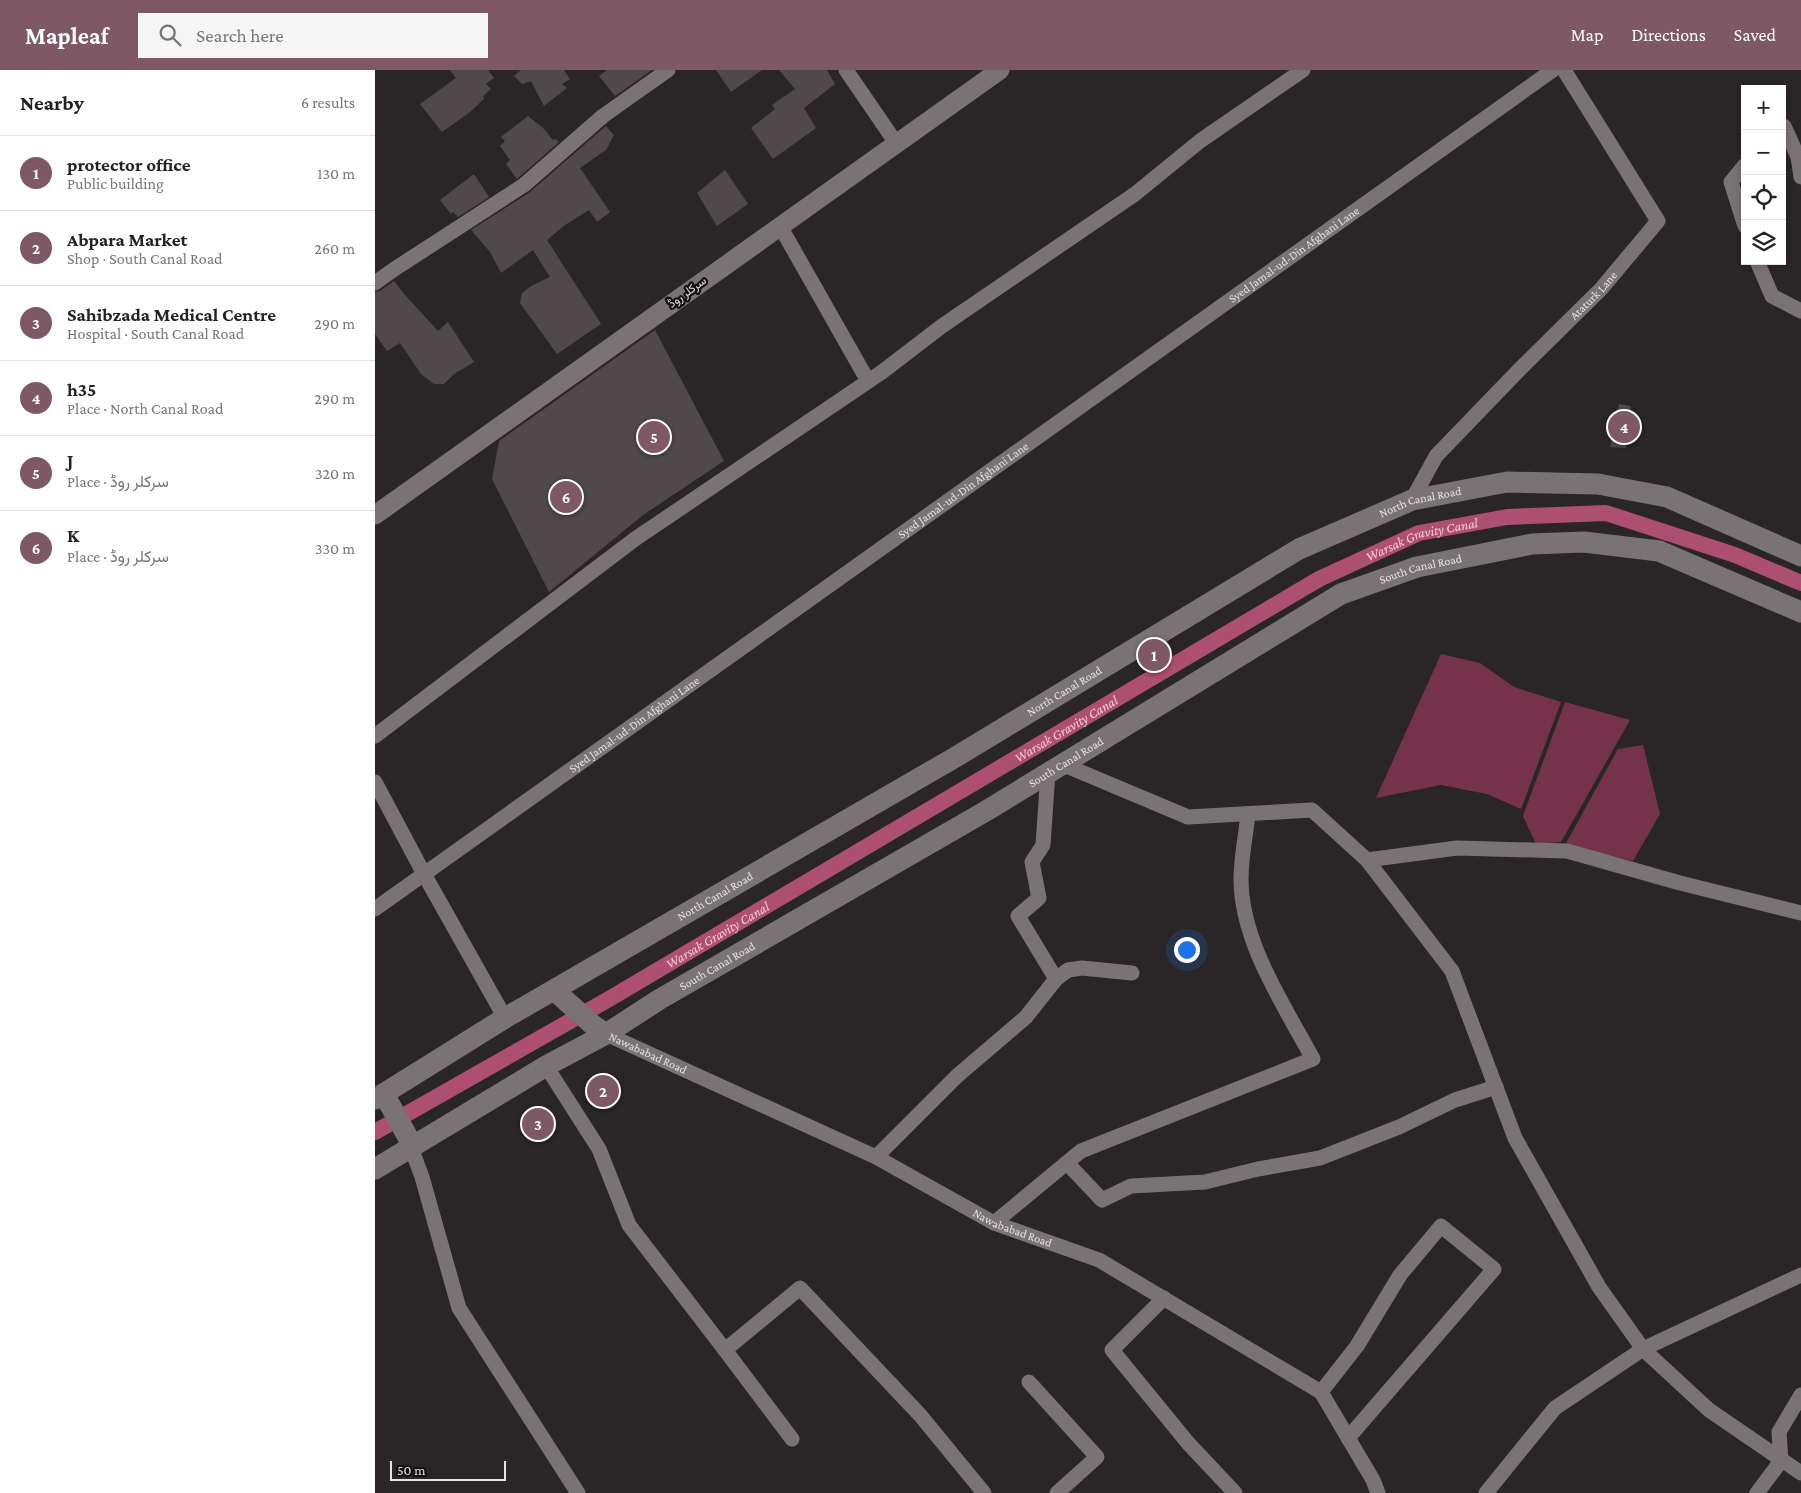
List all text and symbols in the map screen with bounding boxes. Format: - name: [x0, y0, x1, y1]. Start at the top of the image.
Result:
- search box: [138, 13, 488, 58]
- icon: search: [156, 21, 184, 49]
- text: Mapleaf: [25, 22, 108, 49]
- text: Search here: [196, 25, 284, 46]
- text: Map: [1571, 25, 1603, 45]
- text: Directions: [1631, 25, 1706, 45]
- text: Saved: [1734, 25, 1776, 45]
- map controls: [1741, 85, 1786, 265]
- button: +: [1741, 85, 1786, 130]
- text: Nearby: [20, 91, 84, 115]
- text: 6 results: [301, 94, 355, 111]
- button: −: [1741, 130, 1786, 175]
- text: protector office: [67, 154, 191, 175]
- text: 1: [33, 165, 39, 182]
- text: 130 m: [317, 165, 355, 182]
- text: Public building: [67, 175, 164, 192]
- button: locate: [1741, 175, 1786, 220]
- street label: Syed Jamal-ud-Din Afghani Lane: [1226, 203, 1362, 306]
- button: layers: [1741, 220, 1786, 265]
- text: Abpara Market: [67, 229, 187, 250]
- text: 2: [32, 240, 40, 257]
- text: 260 m: [314, 240, 355, 257]
- text: Shop · South Canal Road: [67, 250, 222, 267]
- street label: Ataturk Lane: [1567, 268, 1620, 323]
- street label: سرکلر روڈ: [665, 273, 710, 311]
- text: Sahibzada Medical Centre: [67, 304, 276, 325]
- text: 3: [32, 315, 40, 332]
- text: 290 m: [314, 315, 355, 332]
- text: Hospital · South Canal Road: [67, 325, 244, 342]
- text: h35: [67, 379, 96, 400]
- text: 4: [32, 390, 40, 407]
- text: 290 m: [314, 390, 355, 407]
- text: Place · North Canal Road: [67, 400, 223, 417]
- pin: 4: [1608, 408, 1640, 446]
- pin: 5: [638, 418, 670, 456]
- street label: Syed Jamal-ud-Din Afghani Lane: [895, 439, 1031, 541]
- text: J: [67, 450, 73, 471]
- text: 5: [32, 465, 40, 482]
- text: 320 m: [315, 465, 355, 482]
- text: Place · سرکلر روڈ: [67, 473, 169, 490]
- pin: 6: [550, 478, 582, 516]
- street label: North Canal Road: [1377, 484, 1463, 520]
- water label: Warsak Gravity Canal: [1363, 514, 1480, 564]
- text: K: [67, 525, 79, 546]
- text: 6: [32, 540, 40, 557]
- text: 330 m: [315, 540, 355, 557]
- text: Place · سرکلر روڈ: [67, 548, 169, 565]
- street label: South Canal Road: [1377, 551, 1464, 587]
- pin: 1: [1138, 636, 1170, 674]
- street label: North Canal Road: [1024, 663, 1105, 719]
- street label: Syed Jamal-ud-Din Afghani Lane: [566, 673, 702, 776]
- water label: Warsak Gravity Canal: [1011, 692, 1121, 766]
- street label: South Canal Road: [1026, 734, 1106, 790]
- street label: North Canal Road: [675, 869, 756, 924]
- water label: Warsak Gravity Canal: [663, 898, 772, 972]
- your location: [1174, 937, 1200, 963]
- street label: South Canal Road: [677, 938, 758, 993]
- street label: Nawababad Road: [607, 1029, 690, 1077]
- pin: 2: [587, 1072, 619, 1110]
- pin: 3: [522, 1105, 554, 1143]
- street label: Nawababad Road: [971, 1206, 1055, 1250]
- scale bar: [390, 1458, 506, 1481]
- text: 50 m: [397, 1462, 425, 1478]

